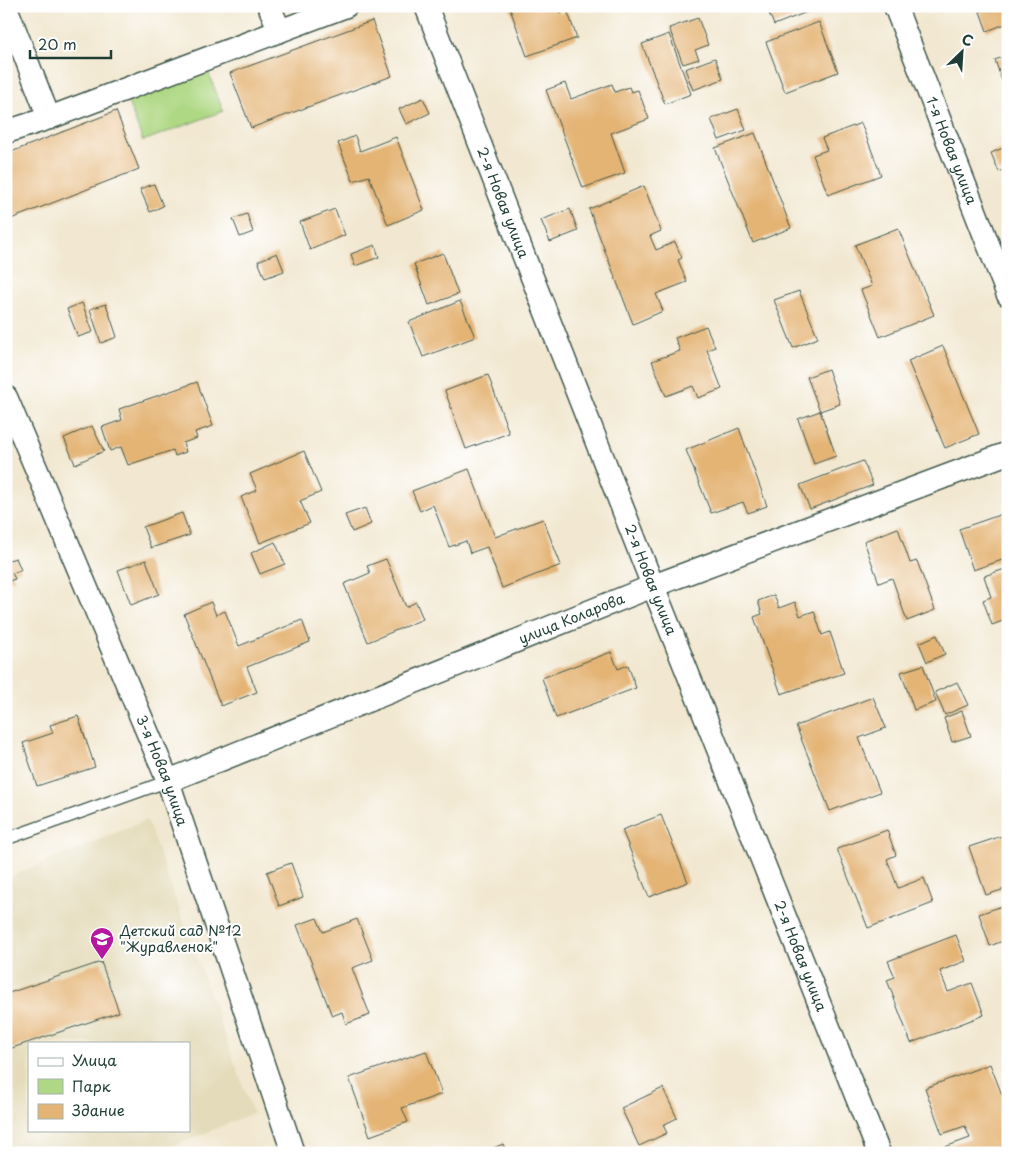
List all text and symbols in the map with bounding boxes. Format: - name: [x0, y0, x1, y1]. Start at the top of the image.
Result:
- scale bar: [30, 28, 111, 60]
- north arrow: [936, 28, 986, 78]
- text: С: [958, 28, 977, 52]
- text: 20 m: [38, 32, 77, 55]
- street label: 1-я Новая улица: [921, 93, 983, 207]
- street label: 2-я Новая улица: [472, 144, 535, 261]
- street label: 2-я Новая улица: [620, 521, 683, 638]
- street label: улица Коларова: [515, 587, 628, 649]
- street label: 3-я Новая улица: [131, 712, 193, 829]
- street label: 2-я Новая улица: [769, 897, 833, 1014]
- place label: Детский сад №12 "Журавленок": [119, 920, 242, 957]
- school or university icon: Детский сад №12 "Журавленок": [89, 926, 115, 960]
- legend: [28, 1042, 190, 1132]
- text: Улица: [72, 1048, 117, 1071]
- text: Парк: [72, 1074, 111, 1097]
- text: Здание: [72, 1098, 125, 1121]

